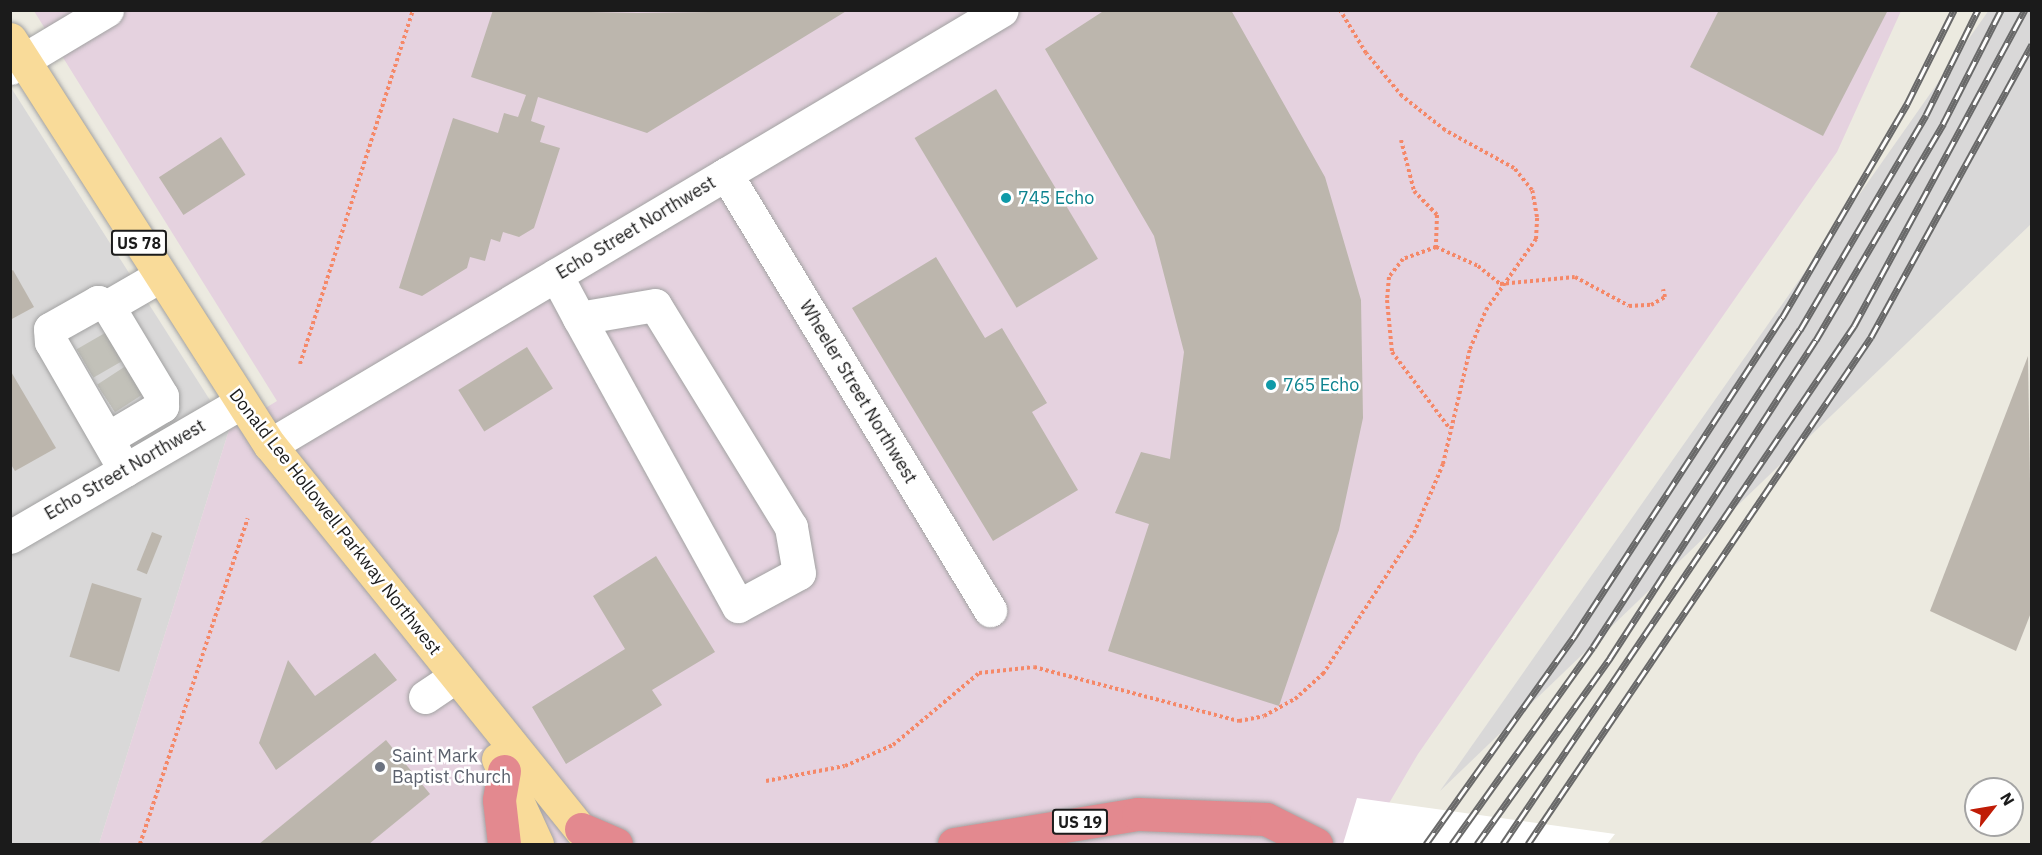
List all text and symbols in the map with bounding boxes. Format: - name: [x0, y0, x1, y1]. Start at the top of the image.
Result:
- street label: Echo Street Northwest: [552, 172, 720, 284]
- place label: 745 Echo: [1018, 187, 1094, 209]
- marker: 745 Echo: [999, 191, 1013, 205]
- road number: US 78: [110, 230, 168, 256]
- street label: Wheeler Street Northwest: [795, 297, 921, 487]
- place label: 765 Echo: [1283, 374, 1359, 396]
- marker: 765 Echo: [1264, 378, 1278, 392]
- street label: Donald Lee Hollowell Parkway Northwest: [224, 385, 446, 659]
- street label: Echo Street Northwest: [41, 415, 209, 525]
- place label: Saint Mark Baptist Church: [392, 746, 511, 789]
- marker: Saint Mark Baptist Church: [373, 760, 387, 774]
- north arrow: [1964, 777, 2024, 837]
- text: N: [1996, 789, 2019, 809]
- road number: US 19: [1052, 809, 1108, 835]

